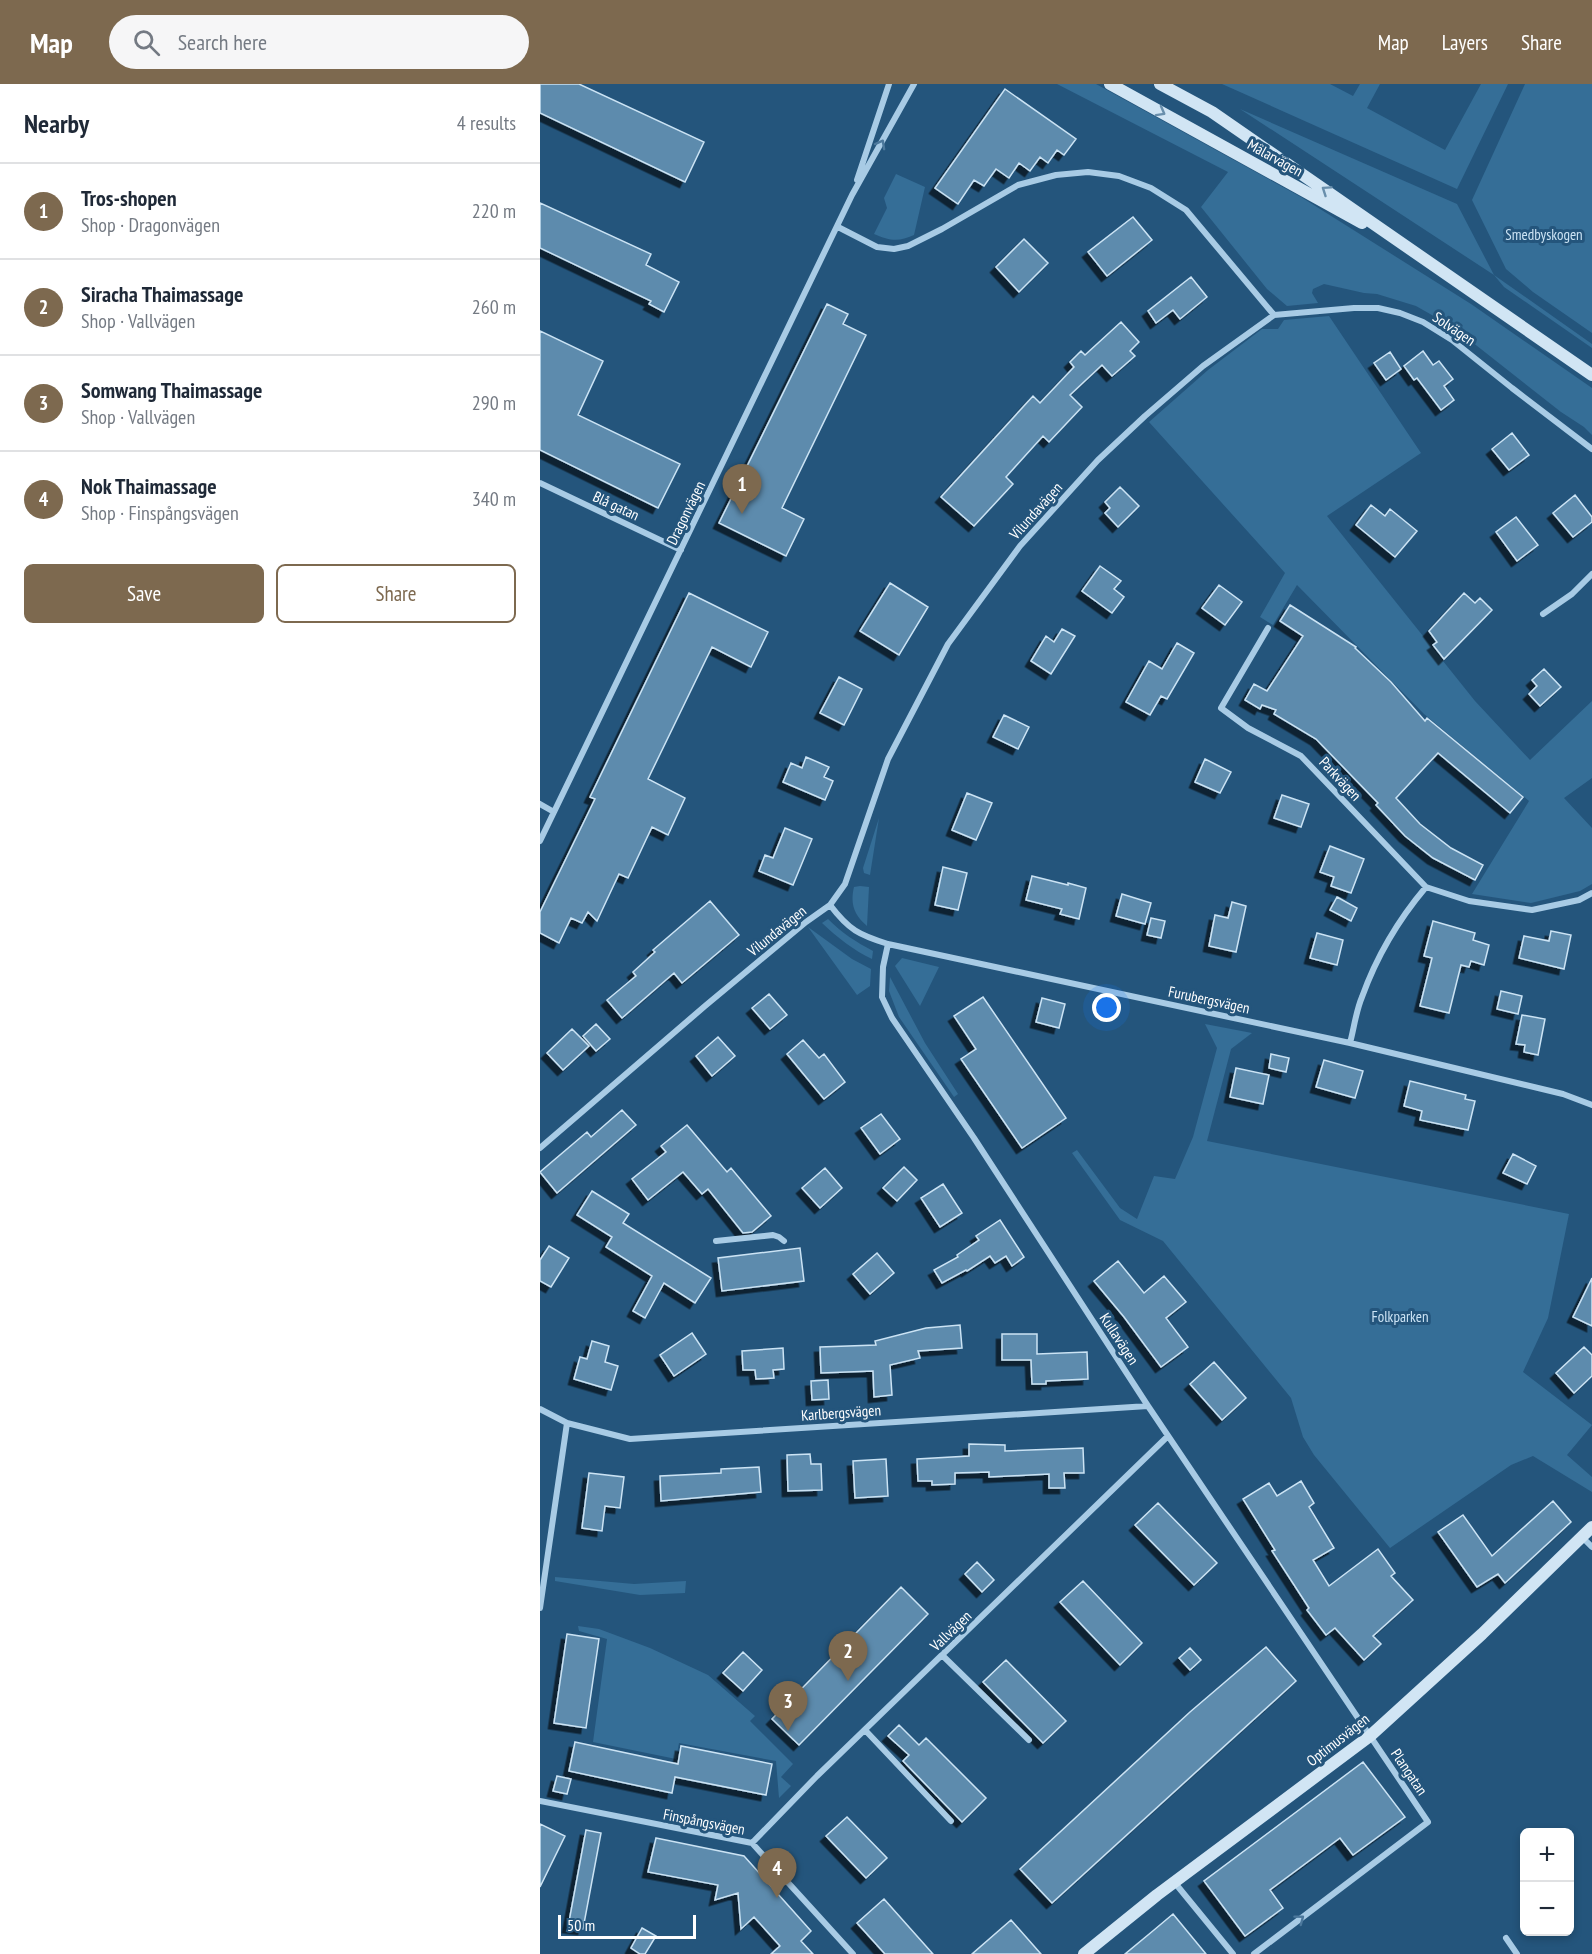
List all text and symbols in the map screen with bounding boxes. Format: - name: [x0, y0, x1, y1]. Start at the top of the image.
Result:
- search box: [109, 15, 529, 69]
- text: Map: [30, 24, 73, 61]
- icon: search: [130, 26, 163, 59]
- text: Search here: [178, 28, 267, 56]
- text: Map: [1378, 29, 1409, 56]
- text: Layers: [1442, 29, 1488, 56]
- text: Share: [1521, 29, 1562, 56]
- one-way arrow: [1155, 105, 1166, 116]
- text: Nearby: [24, 107, 89, 140]
- text: 4 results: [457, 110, 516, 136]
- street label: Mälarvägen: [1244, 135, 1306, 180]
- one-way arrow: [874, 140, 885, 150]
- text: Tros-shopen: [81, 184, 177, 212]
- one-way arrow: [1321, 186, 1332, 197]
- text: 1: [39, 198, 48, 224]
- text: 220 m: [472, 198, 516, 224]
- text: Shop · Dragonvägen: [81, 212, 220, 238]
- park label: Smedbyskogen: [1505, 225, 1583, 244]
- text: Siracha Thaimassage: [81, 280, 243, 308]
- text: 2: [39, 294, 48, 320]
- text: 260 m: [472, 294, 516, 320]
- street label: Solvägen: [1429, 307, 1479, 350]
- text: Shop · Vallvägen: [81, 308, 195, 334]
- text: Somwang Thaimassage: [81, 376, 262, 404]
- text: 3: [39, 390, 48, 416]
- text: 290 m: [472, 390, 516, 416]
- text: Shop · Vallvägen: [81, 404, 195, 430]
- pin: 1: [722, 464, 762, 514]
- text: Nok Thaimassage: [81, 472, 217, 500]
- street label: Dragonvägen: [662, 478, 709, 548]
- street label: Vilundavägen: [1004, 478, 1066, 544]
- text: 4: [39, 486, 48, 512]
- text: 340 m: [472, 486, 516, 512]
- street label: Blå gatan: [590, 487, 642, 524]
- text: Shop · Finspångsvägen: [81, 500, 239, 526]
- button: Save: [24, 564, 264, 623]
- button: Share: [276, 564, 516, 623]
- street label: Parkvägen: [1315, 753, 1366, 805]
- street label: Vilundavägen: [743, 901, 810, 961]
- street label: Furubergsvägen: [1167, 982, 1252, 1017]
- your location: [1092, 993, 1121, 1022]
- park label: Folkparken: [1371, 1307, 1429, 1326]
- street label: Kullavägen: [1096, 1309, 1143, 1368]
- street label: Karlbergsvägen: [800, 1400, 882, 1425]
- street label: Vallvägen: [925, 1606, 975, 1656]
- pin: 2: [828, 1632, 868, 1681]
- pin: 3: [768, 1682, 808, 1731]
- street label: Optimusvägen: [1302, 1709, 1373, 1770]
- street label: Plangatan: [1387, 1745, 1432, 1799]
- street label: Finspångsvägen: [662, 1804, 747, 1839]
- map controls: [1520, 1828, 1574, 1936]
- button: +: [1520, 1828, 1574, 1882]
- pin: 4: [758, 1848, 796, 1898]
- button: −: [1520, 1882, 1574, 1936]
- scale bar: [558, 1912, 696, 1940]
- text: 50 m: [567, 1915, 595, 1935]
- one-way arrow: [1294, 1915, 1305, 1926]

